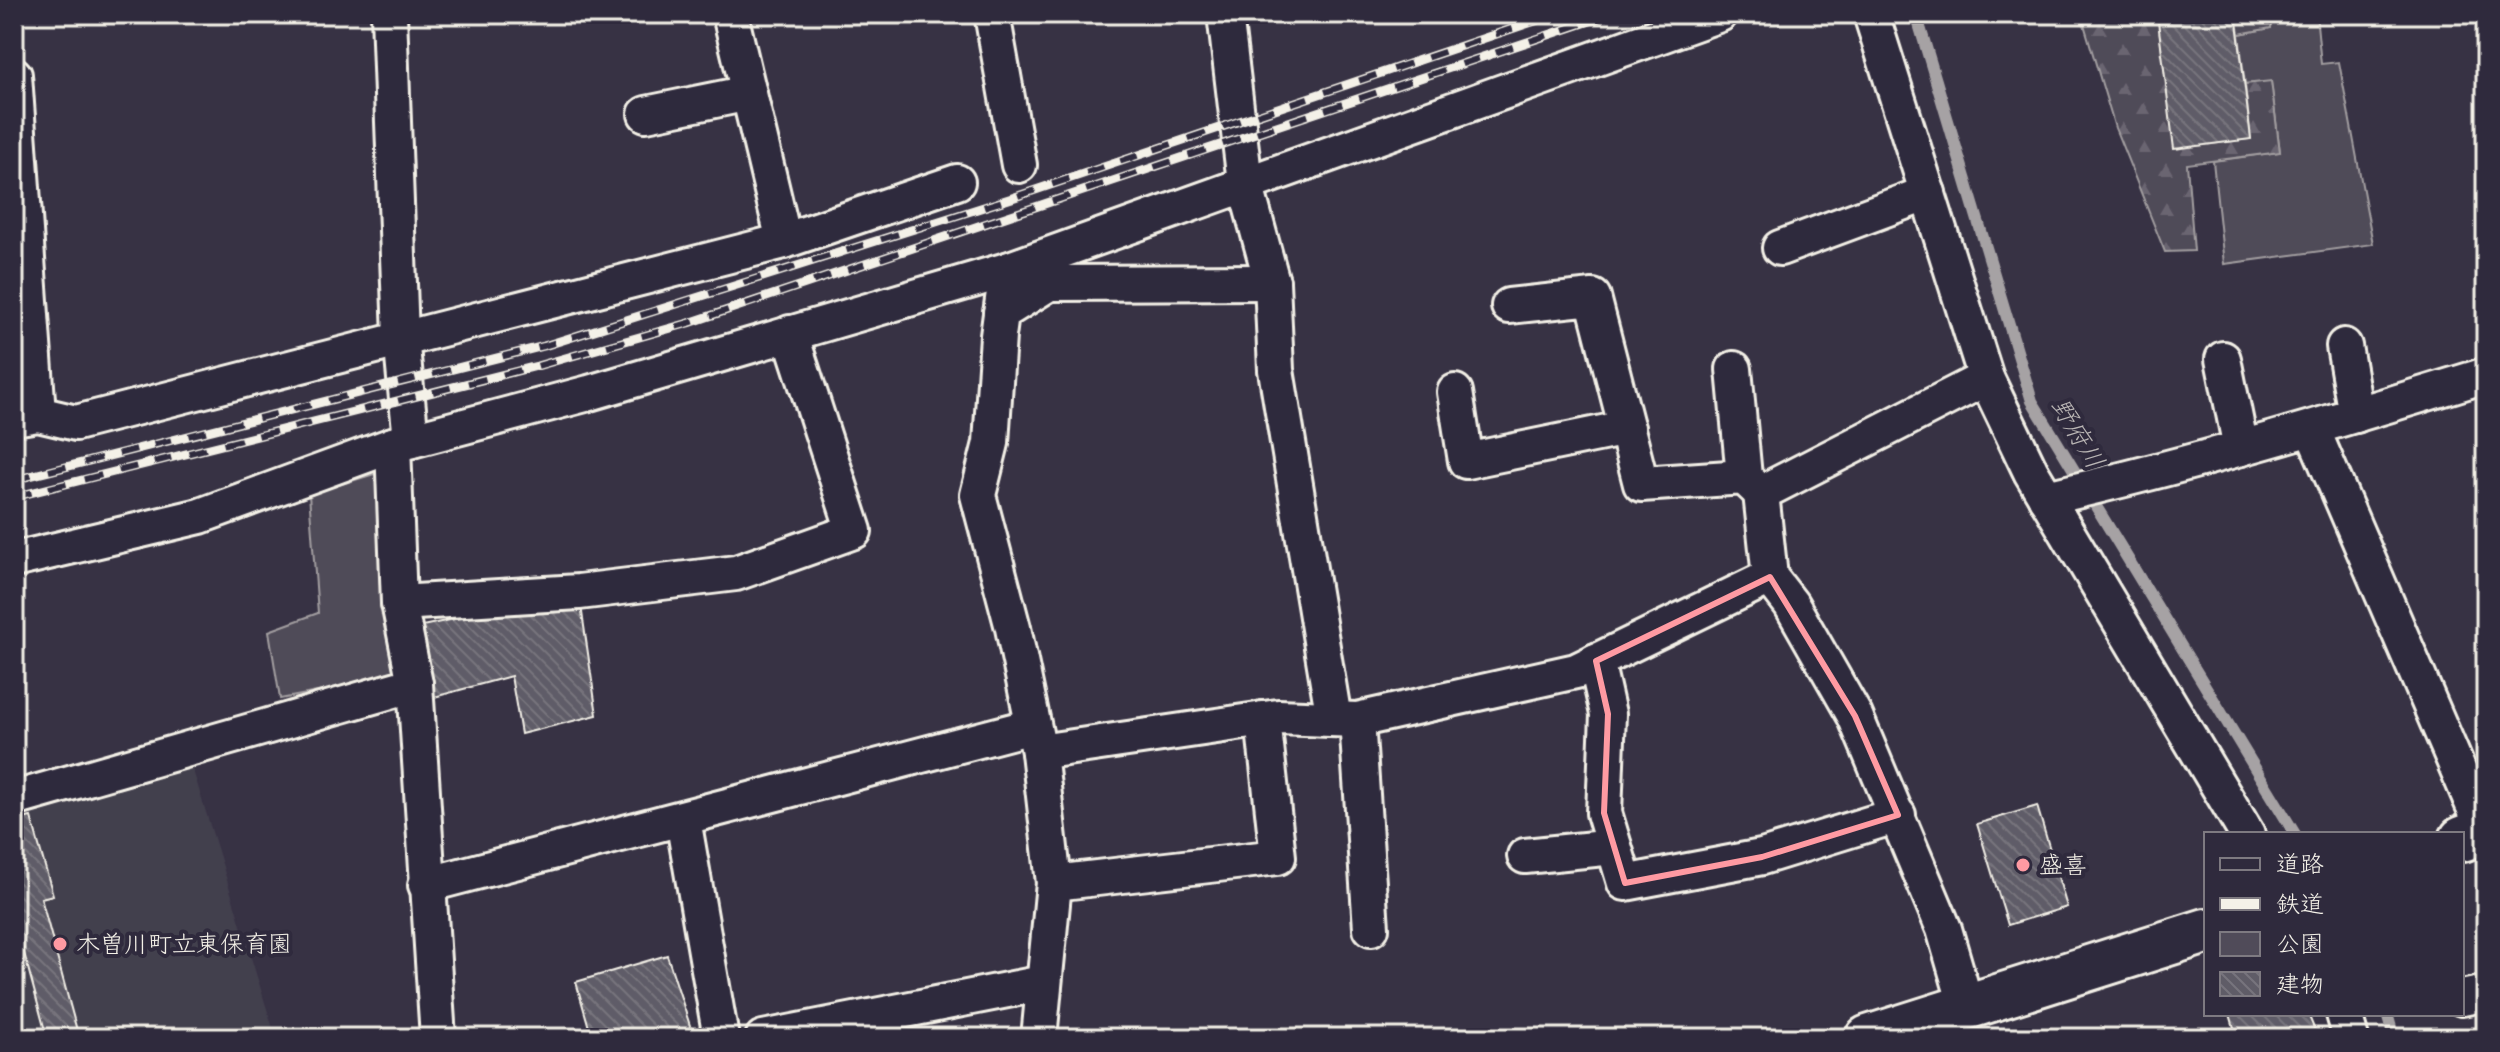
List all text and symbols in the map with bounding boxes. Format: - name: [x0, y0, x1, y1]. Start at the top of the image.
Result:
- water label: 野府川: [2044, 392, 2110, 475]
- legend: [2204, 832, 2464, 1016]
- text: 道路: [2276, 850, 2324, 878]
- place label: 盛喜: [2039, 851, 2087, 879]
- marker: 盛喜: [2014, 856, 2032, 874]
- text: 鉄道: [2276, 890, 2324, 918]
- place label: 木曽川町立東保育園: [76, 930, 292, 958]
- text: 公園: [2276, 930, 2324, 958]
- marker: 木曽川町立東保育園: [51, 935, 69, 953]
- text: 建物: [2276, 970, 2324, 998]

